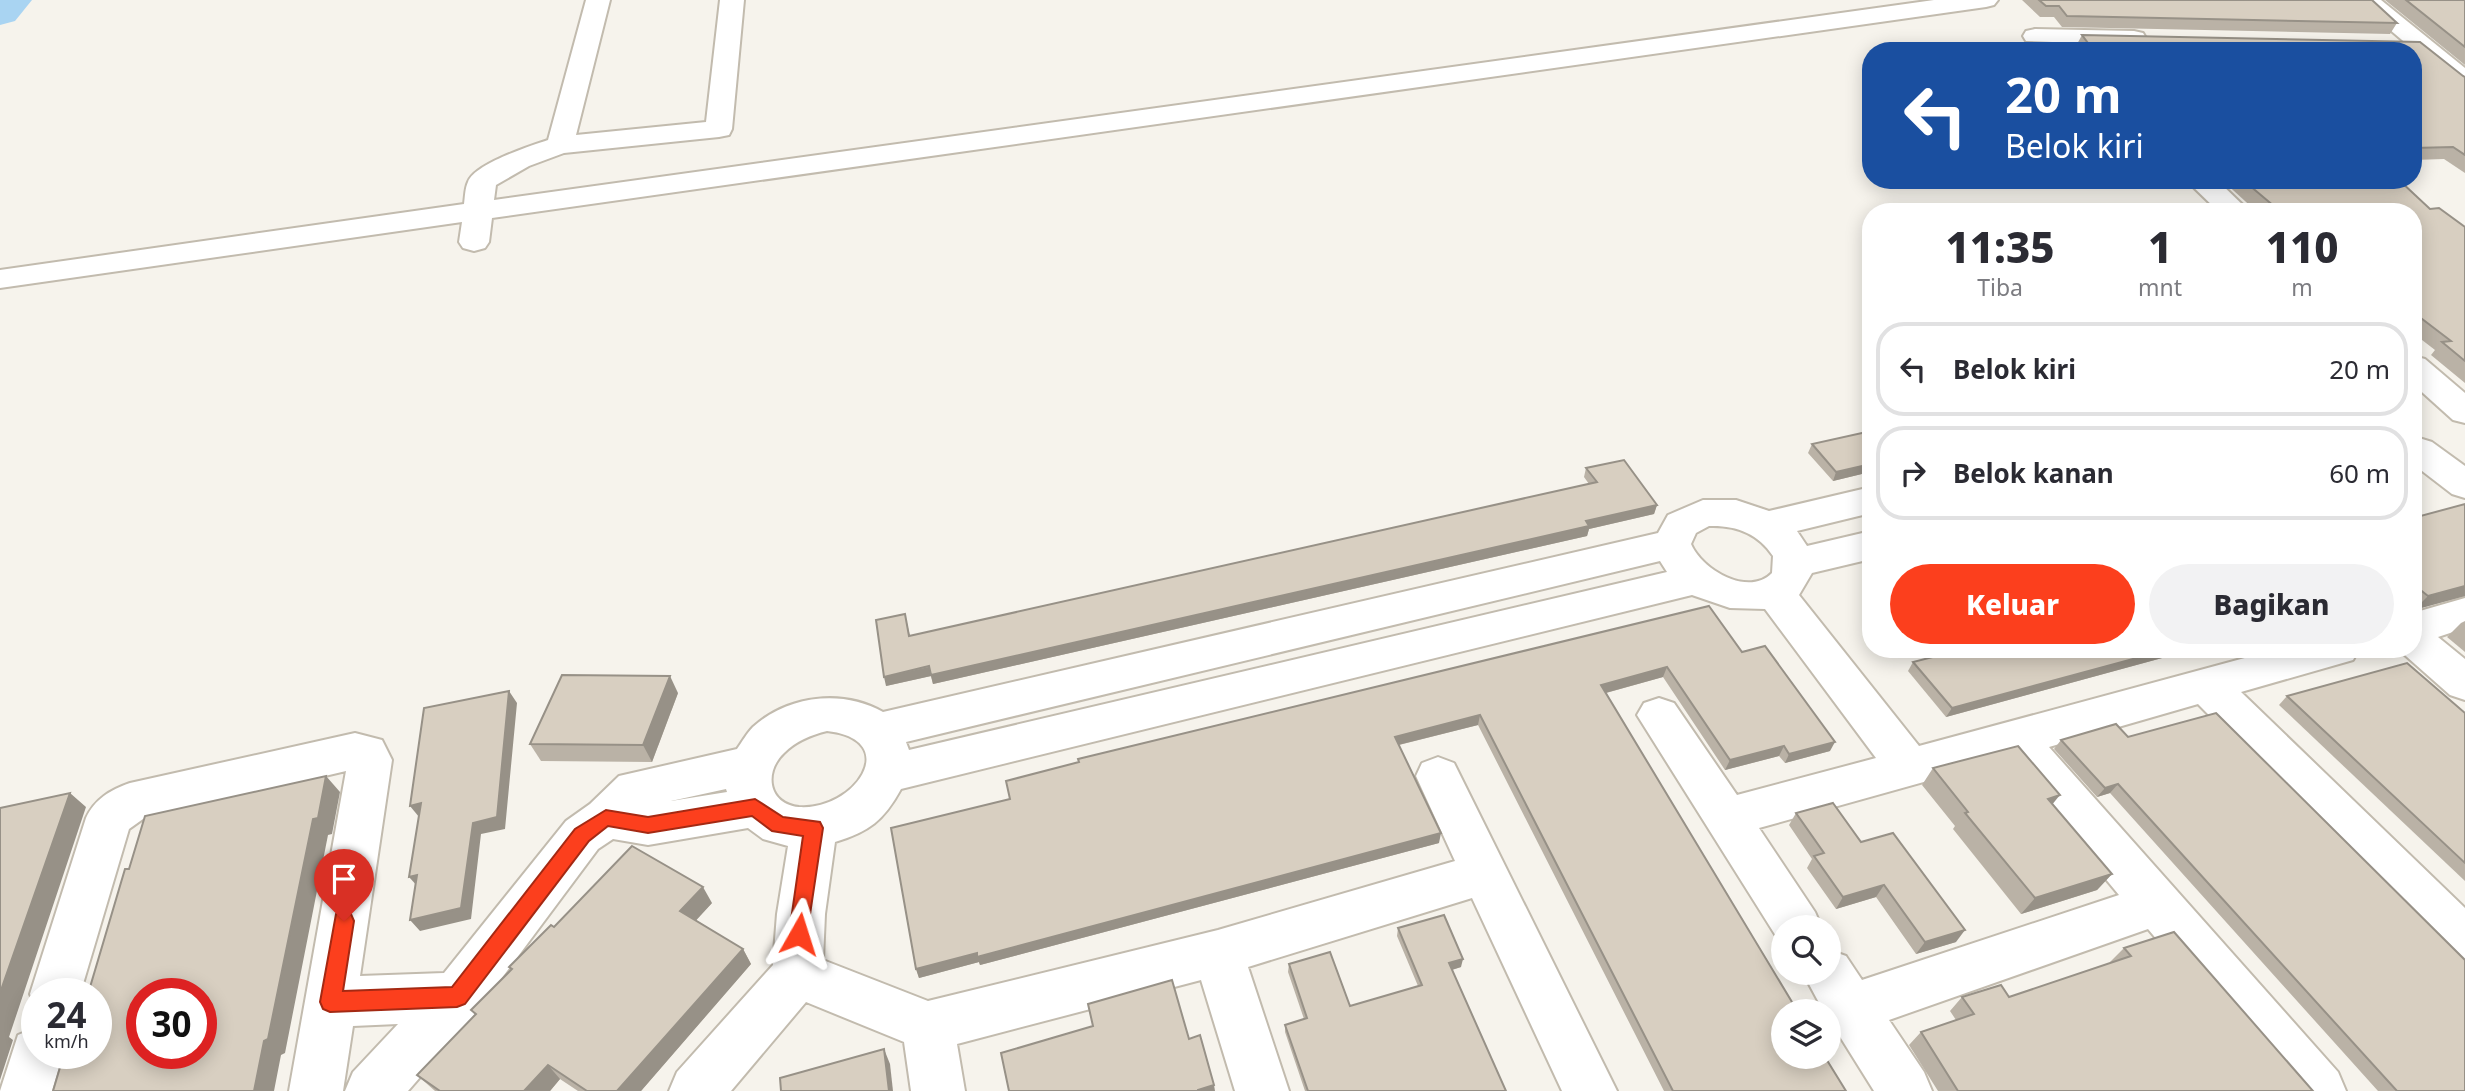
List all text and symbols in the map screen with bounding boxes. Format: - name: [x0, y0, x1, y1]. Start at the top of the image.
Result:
- text: 20 m: [2005, 61, 2122, 127]
- icon: left: [1890, 70, 1981, 161]
- text: Belok kiri: [2005, 124, 2144, 167]
- text: 11:35: [1946, 218, 2055, 275]
- text: 1: [2148, 218, 2172, 275]
- text: 110: [2266, 218, 2338, 275]
- text: Tiba: [1977, 271, 2023, 303]
- text: mnt: [2138, 271, 2182, 303]
- text: m: [2291, 271, 2313, 303]
- icon: left: [1894, 350, 1932, 388]
- text: Belok kiri: [1953, 351, 2076, 387]
- text: 20 m: [2329, 351, 2390, 387]
- icon: right: [1894, 454, 1932, 492]
- text: Belok kanan: [1953, 455, 2114, 491]
- text: 60 m: [2329, 455, 2390, 491]
- button: Keluar: [1890, 564, 2135, 644]
- button: Bagikan: [2149, 564, 2394, 644]
- pin: [314, 849, 374, 921]
- icon: arrive: [325, 860, 363, 898]
- position arrow: [762, 897, 836, 971]
- map controls: [1771, 915, 1841, 1069]
- button: search: [1771, 915, 1841, 985]
- speed limit sign: 30: [126, 978, 217, 1069]
- text: 24: [46, 991, 87, 1038]
- button: layers: [1771, 999, 1841, 1069]
- text: km/h: [44, 1029, 89, 1053]

